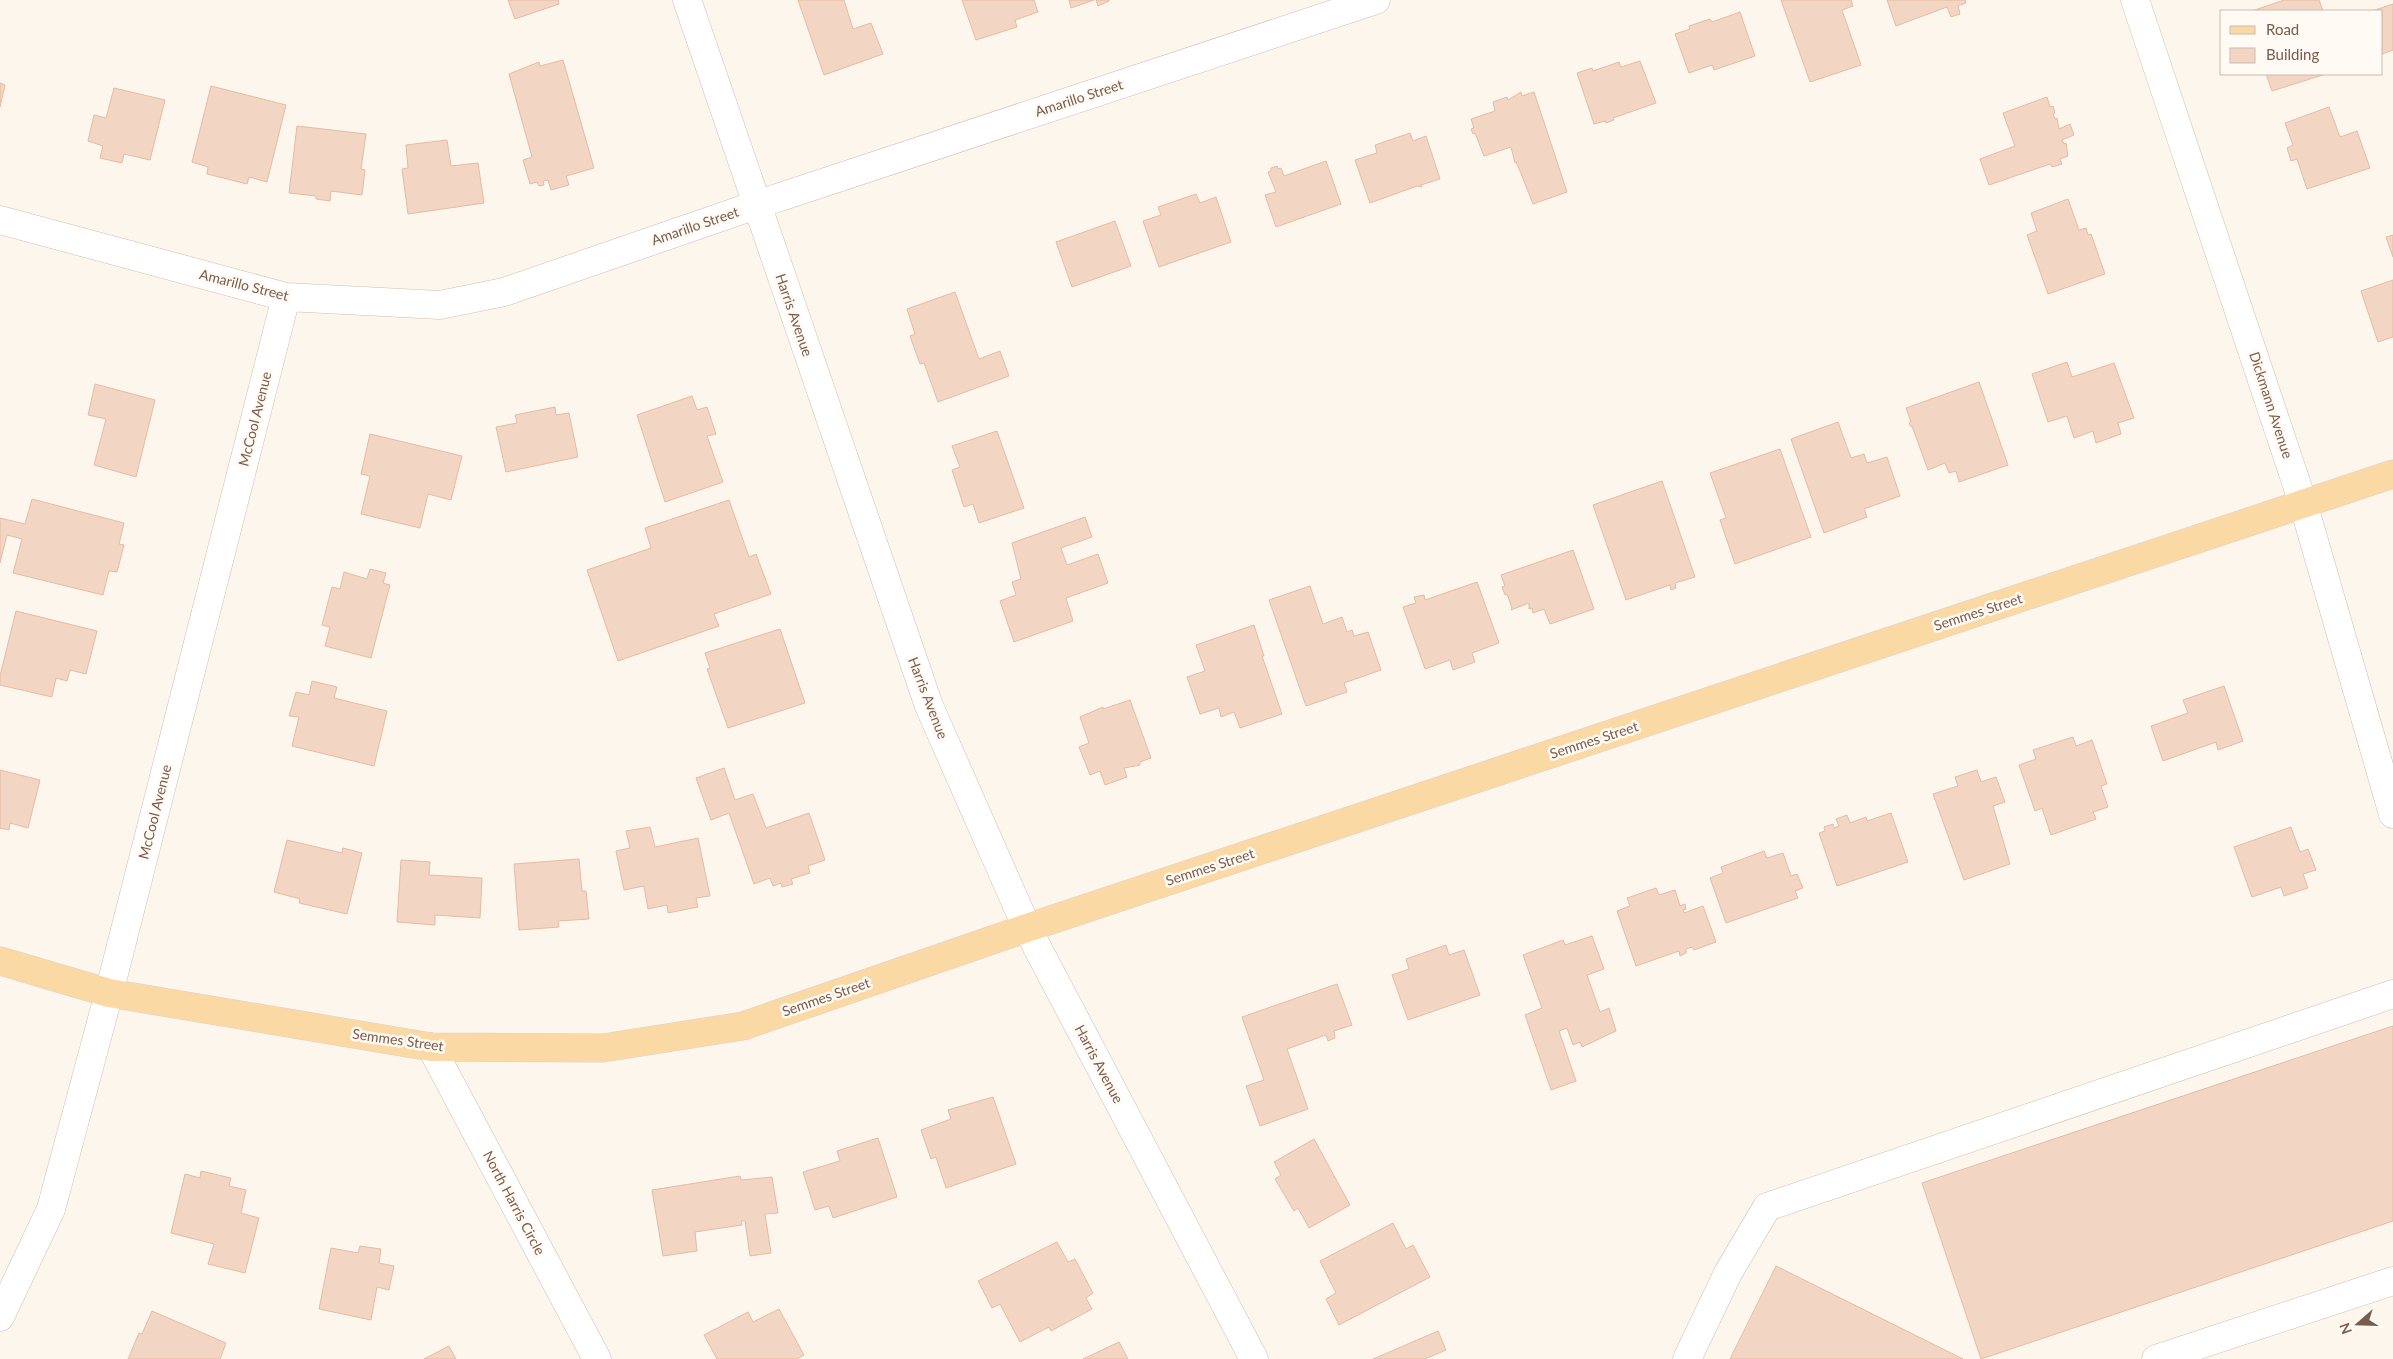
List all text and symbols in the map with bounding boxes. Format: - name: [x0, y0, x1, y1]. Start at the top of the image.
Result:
- legend: [2220, 10, 2383, 75]
- text: Road: [2266, 20, 2299, 38]
- text: Building: [2266, 45, 2319, 63]
- street label: Amarillo Street: [1033, 75, 1125, 120]
- street label: Amarillo Street: [649, 203, 741, 248]
- street label: Amarillo Street: [198, 265, 291, 304]
- street label: Harris Avenue: [772, 271, 817, 359]
- street label: Dickmann Avenue: [2246, 349, 2297, 460]
- street label: McCool Avenue: [235, 370, 275, 468]
- street label: Semmes Street: [1932, 589, 2024, 634]
- street label: Harris Avenue: [905, 654, 952, 741]
- street label: Semmes Street: [1548, 717, 1640, 762]
- street label: McCool Avenue: [135, 763, 175, 861]
- street label: Semmes Street: [1164, 844, 1256, 889]
- street label: Semmes Street: [780, 974, 872, 1020]
- street label: Harris Avenue: [1072, 1022, 1127, 1106]
- street label: Semmes Street: [351, 1025, 445, 1054]
- street label: North Harris Circle: [480, 1148, 549, 1258]
- north arrow: [2333, 1299, 2383, 1349]
- text: N: [2335, 1321, 2355, 1337]

